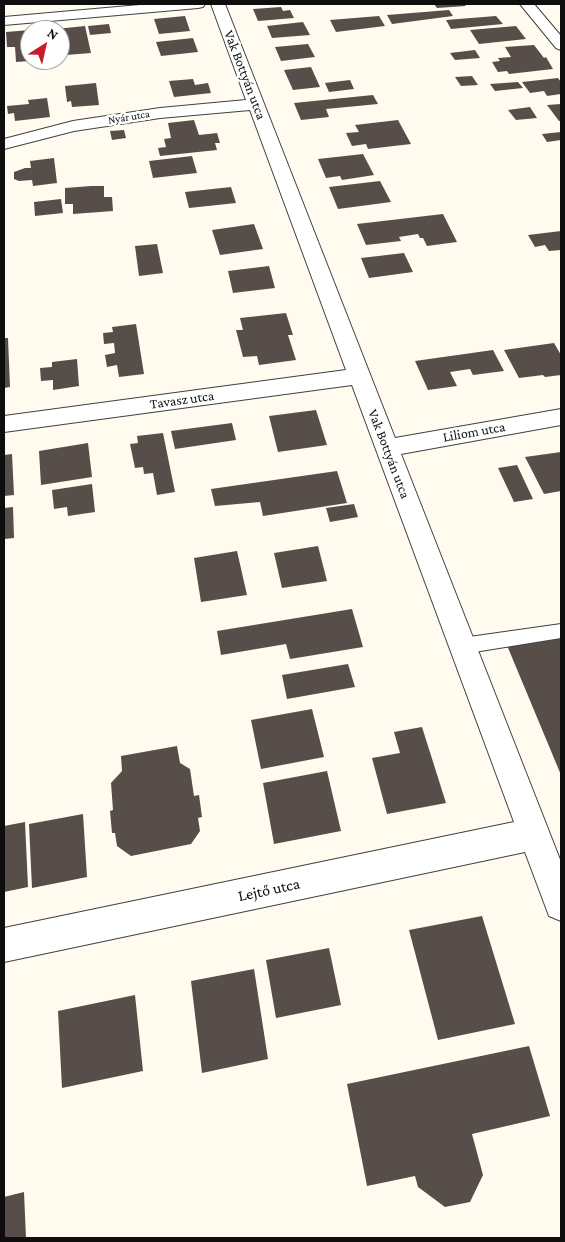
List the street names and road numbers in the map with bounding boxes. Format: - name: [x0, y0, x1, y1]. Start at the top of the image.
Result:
- street label: Vak Bottyán utca: [220, 28, 270, 122]
- street label: Nyár utca: [107, 107, 151, 127]
- street label: Tavasz utca: [149, 387, 215, 413]
- street label: Vak Bottyán utca: [364, 407, 414, 501]
- street label: Liliom utca: [441, 418, 507, 446]
- street label: Lejtő utca: [236, 874, 302, 906]

